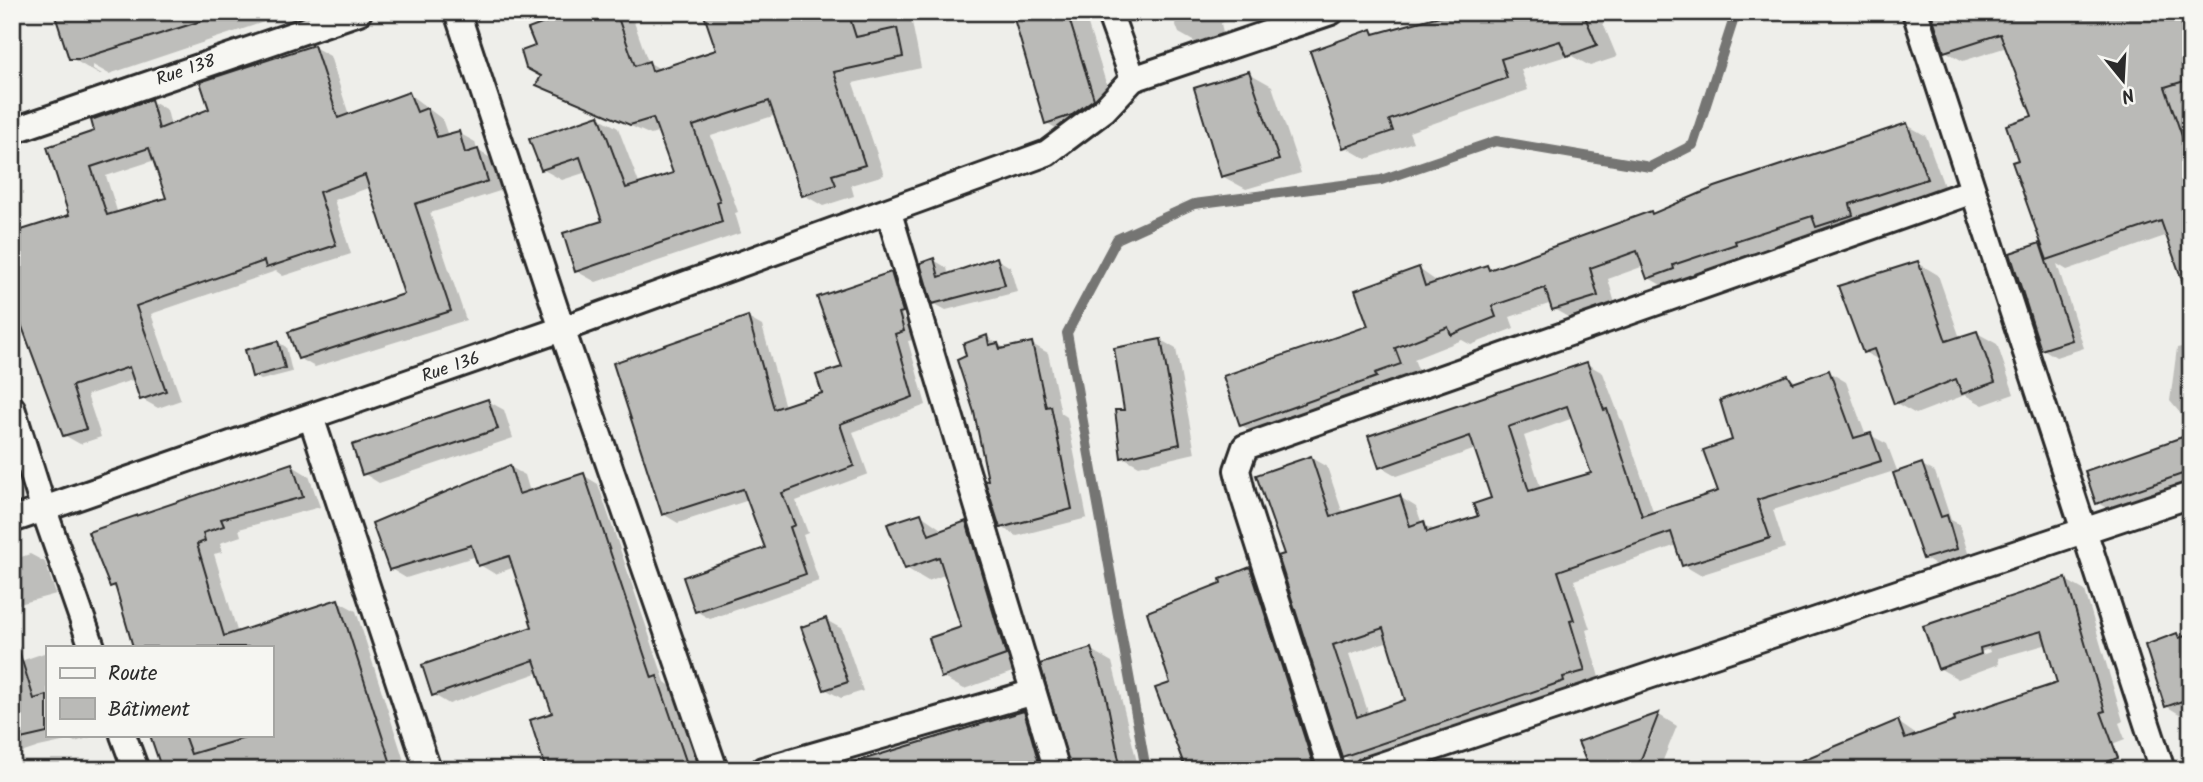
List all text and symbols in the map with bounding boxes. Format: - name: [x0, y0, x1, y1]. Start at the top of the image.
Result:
- north arrow: [2088, 46, 2158, 116]
- street label: Rue 138: [152, 47, 220, 95]
- text: N: [2117, 78, 2138, 110]
- street label: Rue 136: [418, 344, 484, 392]
- legend: [46, 646, 273, 736]
- text: Route: [108, 658, 158, 691]
- text: Bâtiment: [108, 694, 191, 727]

